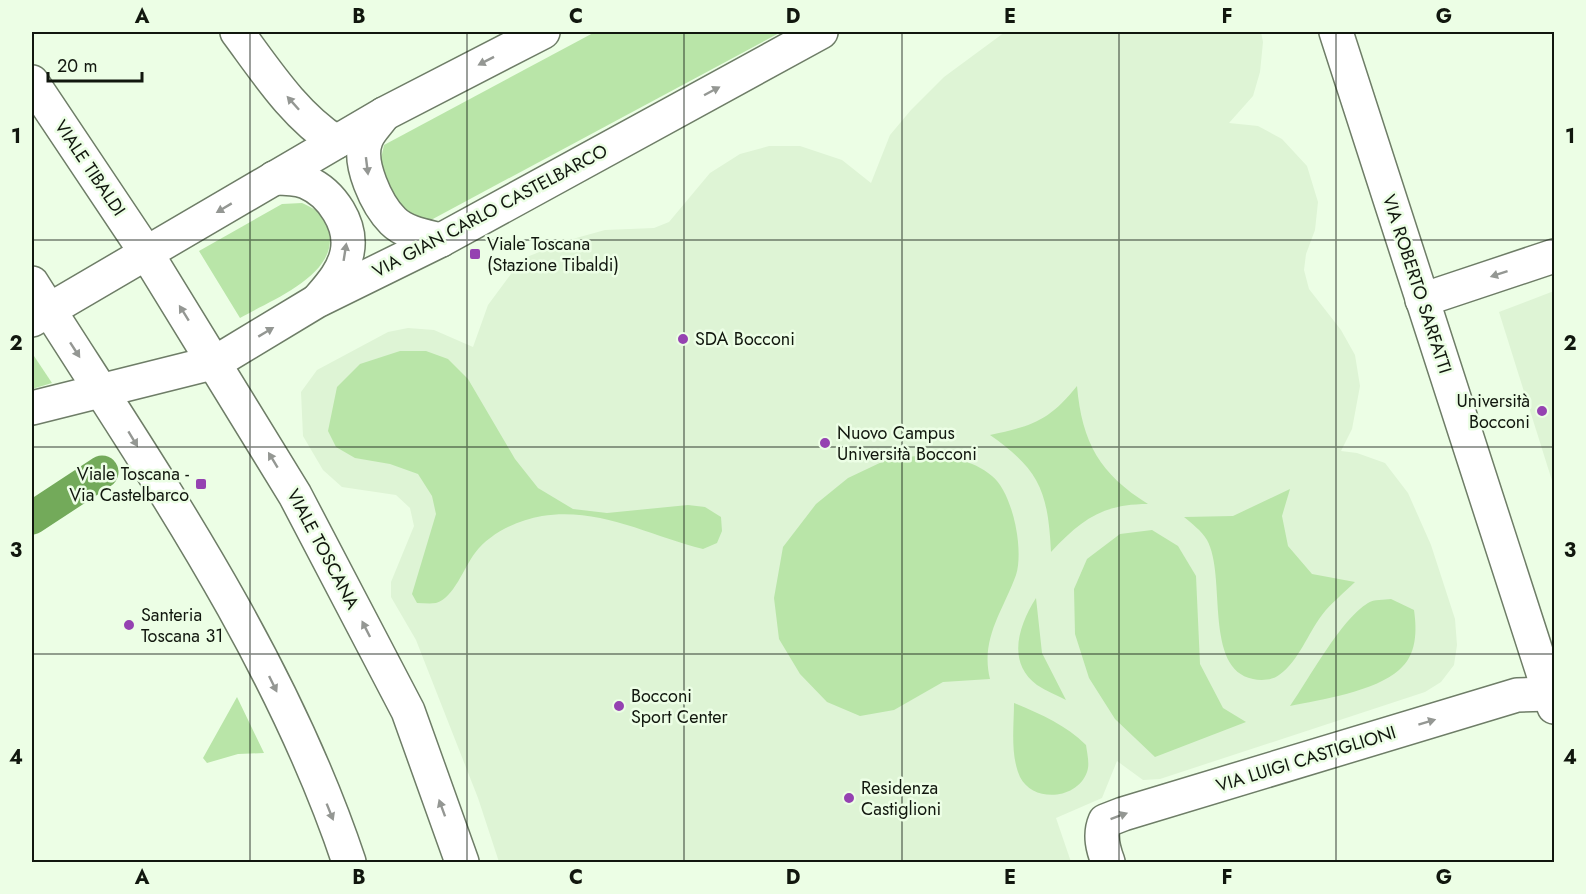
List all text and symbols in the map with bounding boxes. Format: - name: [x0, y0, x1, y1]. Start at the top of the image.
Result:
- text: A: [134, 2, 150, 31]
- text: B: [352, 2, 366, 31]
- text: C: [569, 2, 583, 31]
- text: D: [786, 2, 800, 31]
- text: E: [1004, 2, 1016, 31]
- text: F: [1221, 2, 1233, 31]
- text: G: [1436, 2, 1452, 31]
- scale bar: [48, 45, 142, 83]
- text: 20 m: [57, 53, 97, 79]
- one-way arrow: [478, 56, 495, 66]
- one-way arrow: [703, 86, 720, 96]
- one-way arrow: [287, 96, 300, 111]
- street label: VIALE TIBALDI: [48, 115, 132, 221]
- text: 1: [11, 122, 21, 151]
- text: 1: [1565, 122, 1575, 151]
- street label: VIA GIAN CARLO CASTELBARCO: [368, 138, 612, 284]
- one-way arrow: [362, 157, 371, 176]
- street label: VIA ROBERTO SARFATTI: [1376, 191, 1458, 377]
- one-way arrow: [215, 203, 232, 213]
- place label: Viale Toscana (Stazione Tibaldi): [487, 231, 619, 278]
- one-way arrow: [341, 242, 350, 261]
- marker: Viale Toscana (Stazione Tibaldi): [468, 247, 482, 261]
- one-way arrow: [1490, 270, 1508, 279]
- one-way arrow: [179, 304, 190, 321]
- one-way arrow: [258, 326, 274, 337]
- place label: SDA Bocconi: [695, 326, 795, 352]
- text: 2: [9, 329, 23, 358]
- text: 2: [1563, 329, 1577, 358]
- marker: SDA Bocconi: [676, 332, 690, 346]
- one-way arrow: [69, 342, 80, 358]
- place label: Università Bocconi: [1457, 388, 1530, 435]
- marker: Università Bocconi: [1535, 404, 1549, 418]
- place label: Nuovo Campus Università Bocconi: [837, 420, 977, 467]
- one-way arrow: [127, 431, 138, 448]
- marker: Nuovo Campus Università Bocconi: [818, 436, 832, 450]
- one-way arrow: [268, 452, 279, 468]
- place label: Viale Toscana - Via Castelbarco: [69, 461, 189, 508]
- marker: Viale Toscana - Via Castelbarco: [194, 477, 208, 491]
- street label: VIALE TOSCANA: [280, 484, 366, 614]
- text: 3: [10, 536, 22, 565]
- text: 3: [1564, 536, 1576, 565]
- place label: Santeria Toscana 31: [141, 602, 223, 649]
- marker: Santeria Toscana 31: [122, 618, 136, 632]
- one-way arrow: [361, 620, 370, 637]
- one-way arrow: [268, 676, 277, 693]
- place label: Bocconi Sport Center: [631, 683, 728, 730]
- marker: Bocconi Sport Center: [612, 699, 626, 713]
- one-way arrow: [1418, 717, 1436, 726]
- street label: VIA LUIGI CASTIGLIONI: [1213, 719, 1399, 799]
- text: 4: [9, 743, 23, 772]
- text: 4: [1563, 743, 1577, 772]
- place label: Residenza Castiglioni: [861, 775, 941, 822]
- marker: Residenza Castiglioni: [842, 791, 856, 805]
- one-way arrow: [437, 798, 447, 816]
- one-way arrow: [326, 803, 335, 821]
- one-way arrow: [1111, 810, 1129, 820]
- text: A: [134, 863, 150, 892]
- text: B: [352, 863, 366, 892]
- text: C: [569, 863, 583, 892]
- text: D: [786, 863, 800, 892]
- text: E: [1004, 863, 1016, 892]
- text: F: [1221, 863, 1233, 892]
- text: G: [1436, 863, 1452, 892]

